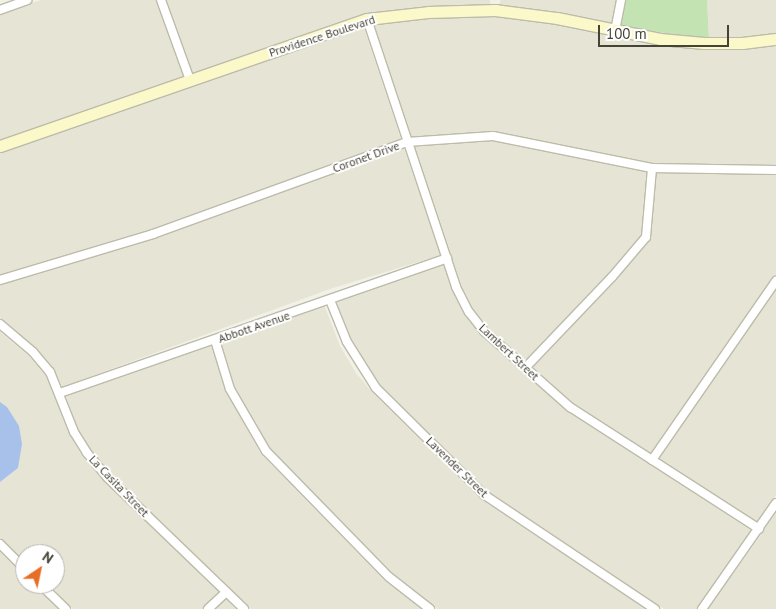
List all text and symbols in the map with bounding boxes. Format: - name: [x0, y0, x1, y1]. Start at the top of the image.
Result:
- street label: Providence Boulevard: [267, 12, 377, 60]
- scale bar: [601, 15, 732, 47]
- text: 100 m: [606, 24, 647, 43]
- street label: Coronet Drive: [331, 138, 401, 176]
- street label: Abbott Avenue: [216, 308, 292, 346]
- street label: Lambert Street: [476, 321, 542, 383]
- street label: Lavender Street: [423, 434, 491, 500]
- street label: La Casita Street: [86, 452, 152, 520]
- north arrow: [15, 544, 65, 594]
- text: N: [39, 547, 57, 567]

